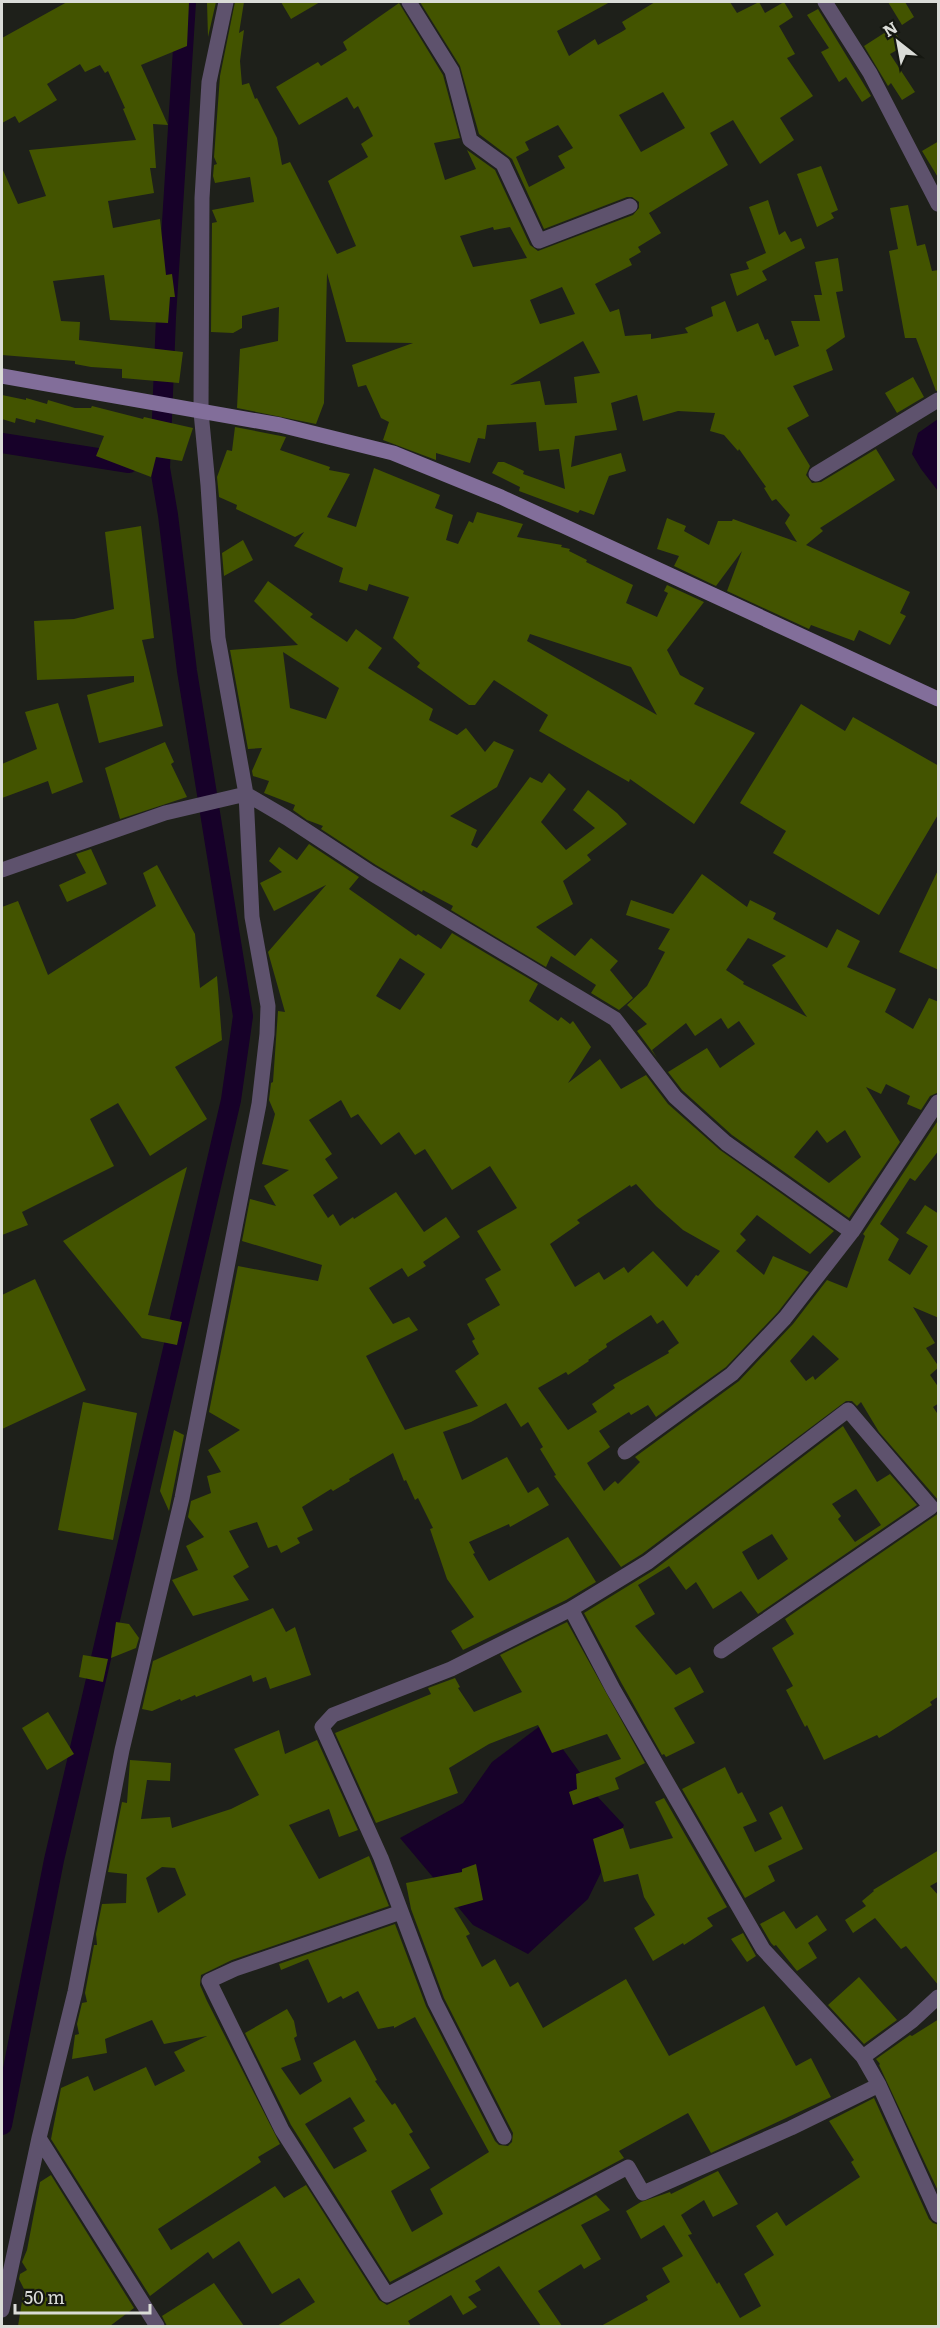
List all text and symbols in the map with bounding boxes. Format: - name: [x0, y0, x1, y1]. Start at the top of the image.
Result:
- north arrow: [868, 12, 928, 72]
- text: N: [878, 15, 902, 42]
- scale bar: [15, 2277, 150, 2315]
- text: 50 m: [24, 2283, 65, 2310]

